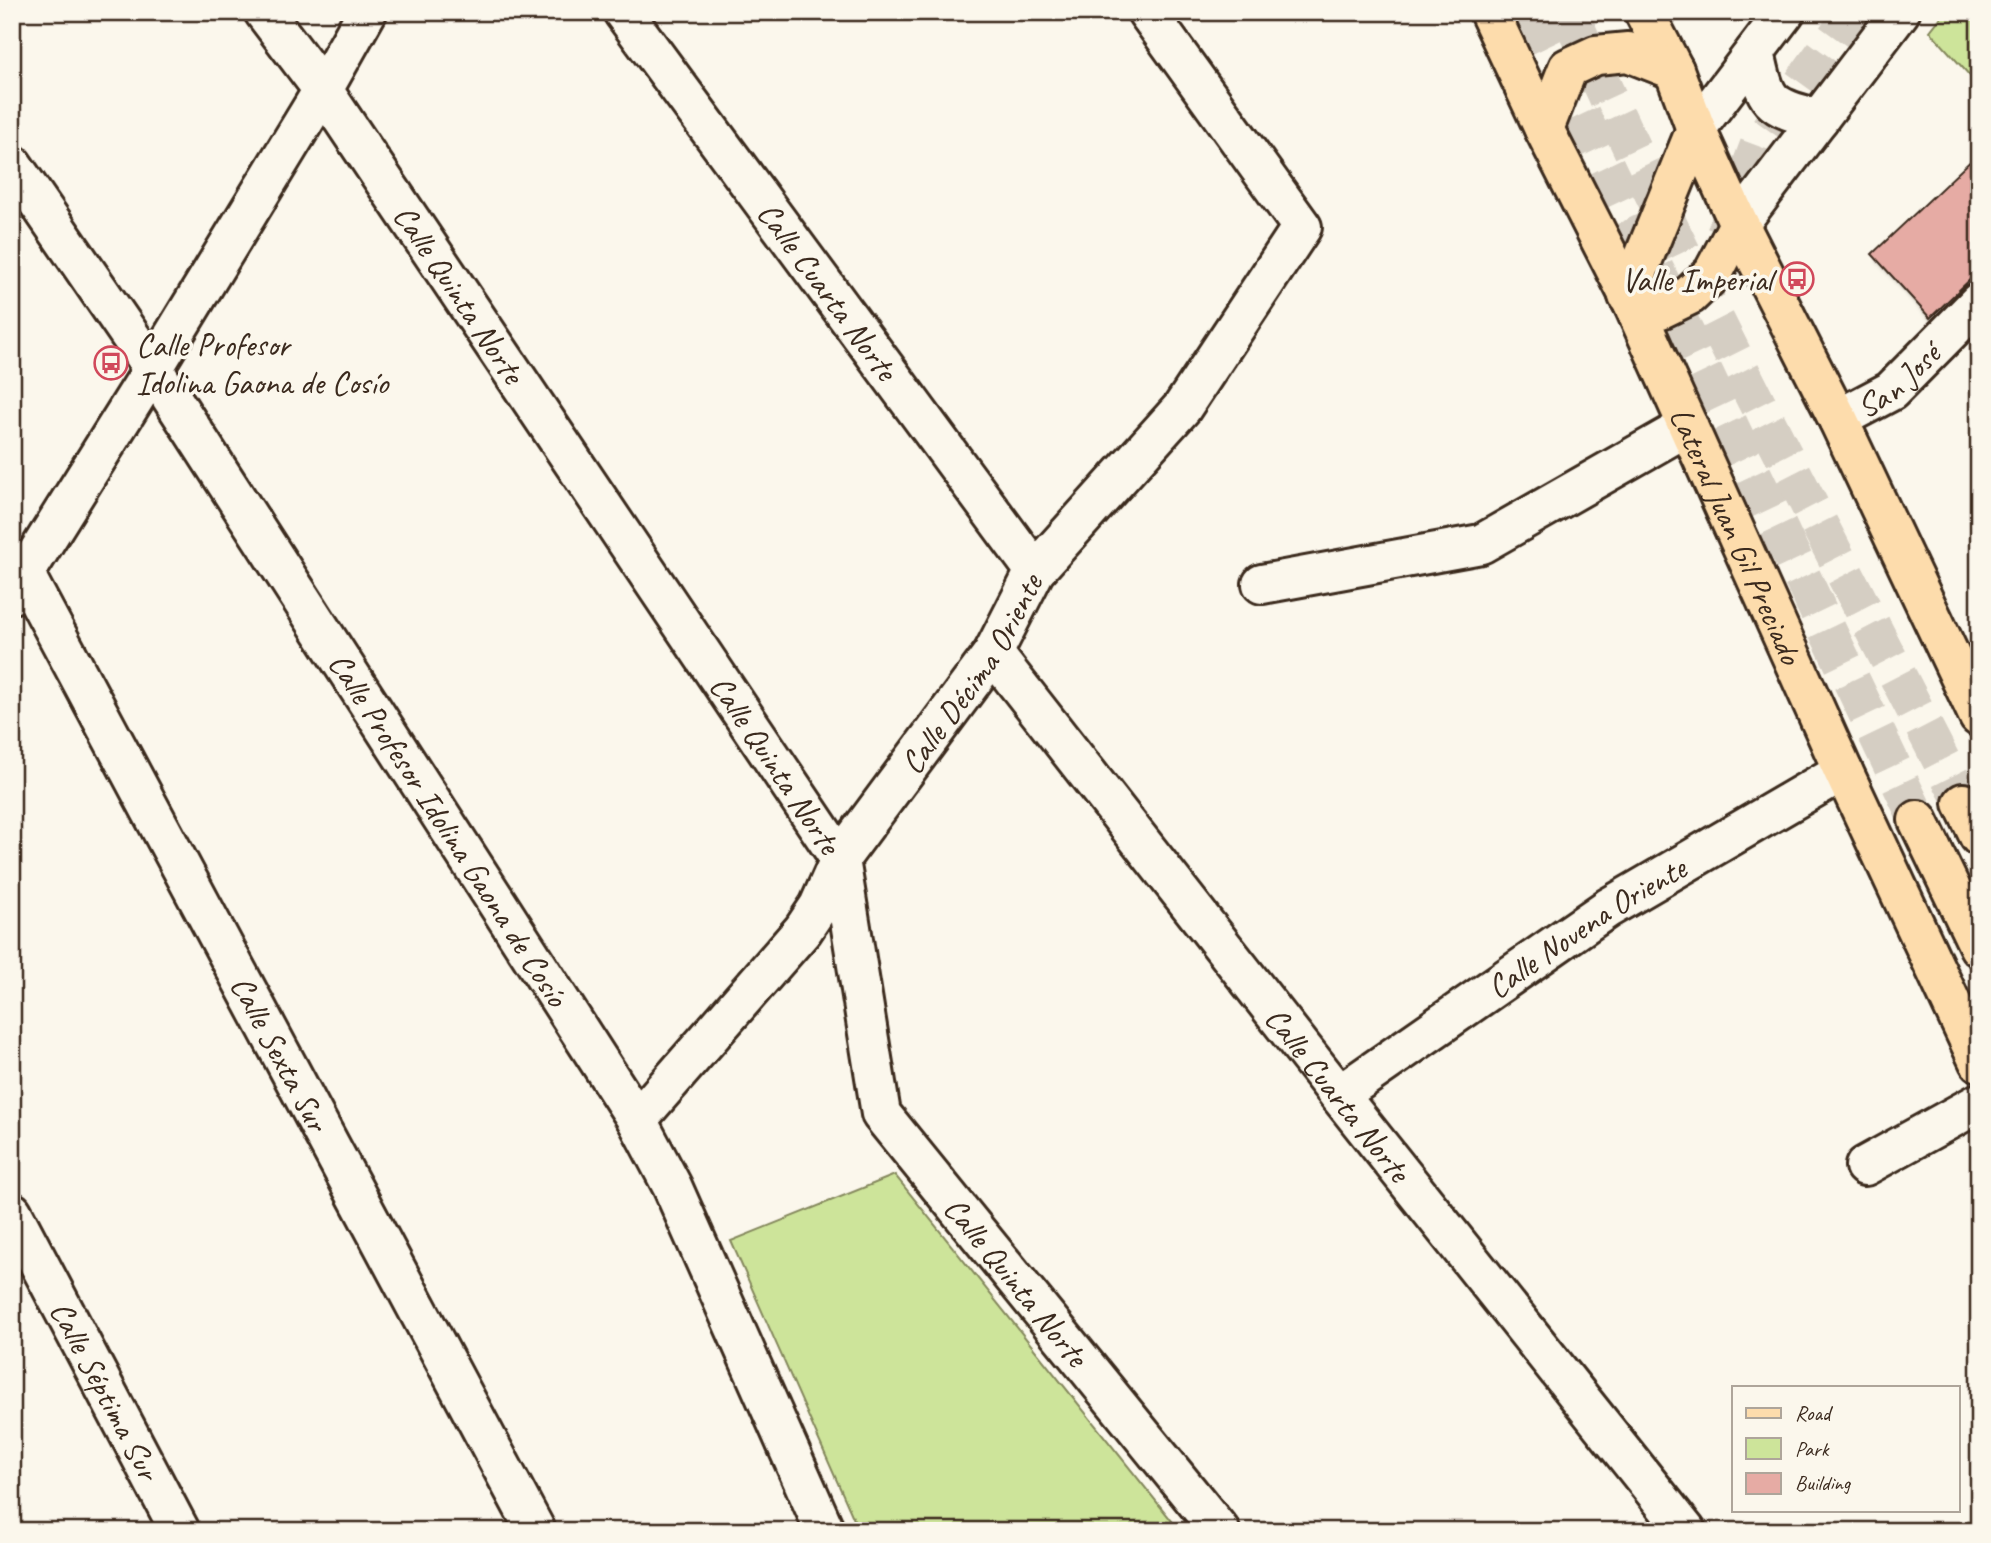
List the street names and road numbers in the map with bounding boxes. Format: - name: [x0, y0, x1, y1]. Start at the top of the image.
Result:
- street label: Calle Cuarta Norte: [748, 194, 908, 391]
- street label: Calle Quinta Norte: [384, 197, 535, 393]
- street label: San José: [1850, 330, 1953, 427]
- street label: Lateral Juan Gil Preciado: [1660, 401, 1813, 673]
- street label: Calle Décima Oriente: [891, 565, 1053, 782]
- street label: Calle Profesor Idolina Gaona de Cosío: [319, 645, 579, 1016]
- street label: Calle Quinta Norte: [700, 667, 852, 864]
- street label: Calle Novena Oriente: [1479, 846, 1696, 1008]
- street label: Calle Sexta Sur: [221, 969, 339, 1140]
- street label: Calle Cuarta Norte: [1256, 998, 1421, 1192]
- street label: Calle Quinta Norte: [935, 1188, 1099, 1377]
- street label: Calle Séptima Sur: [40, 1294, 171, 1490]

